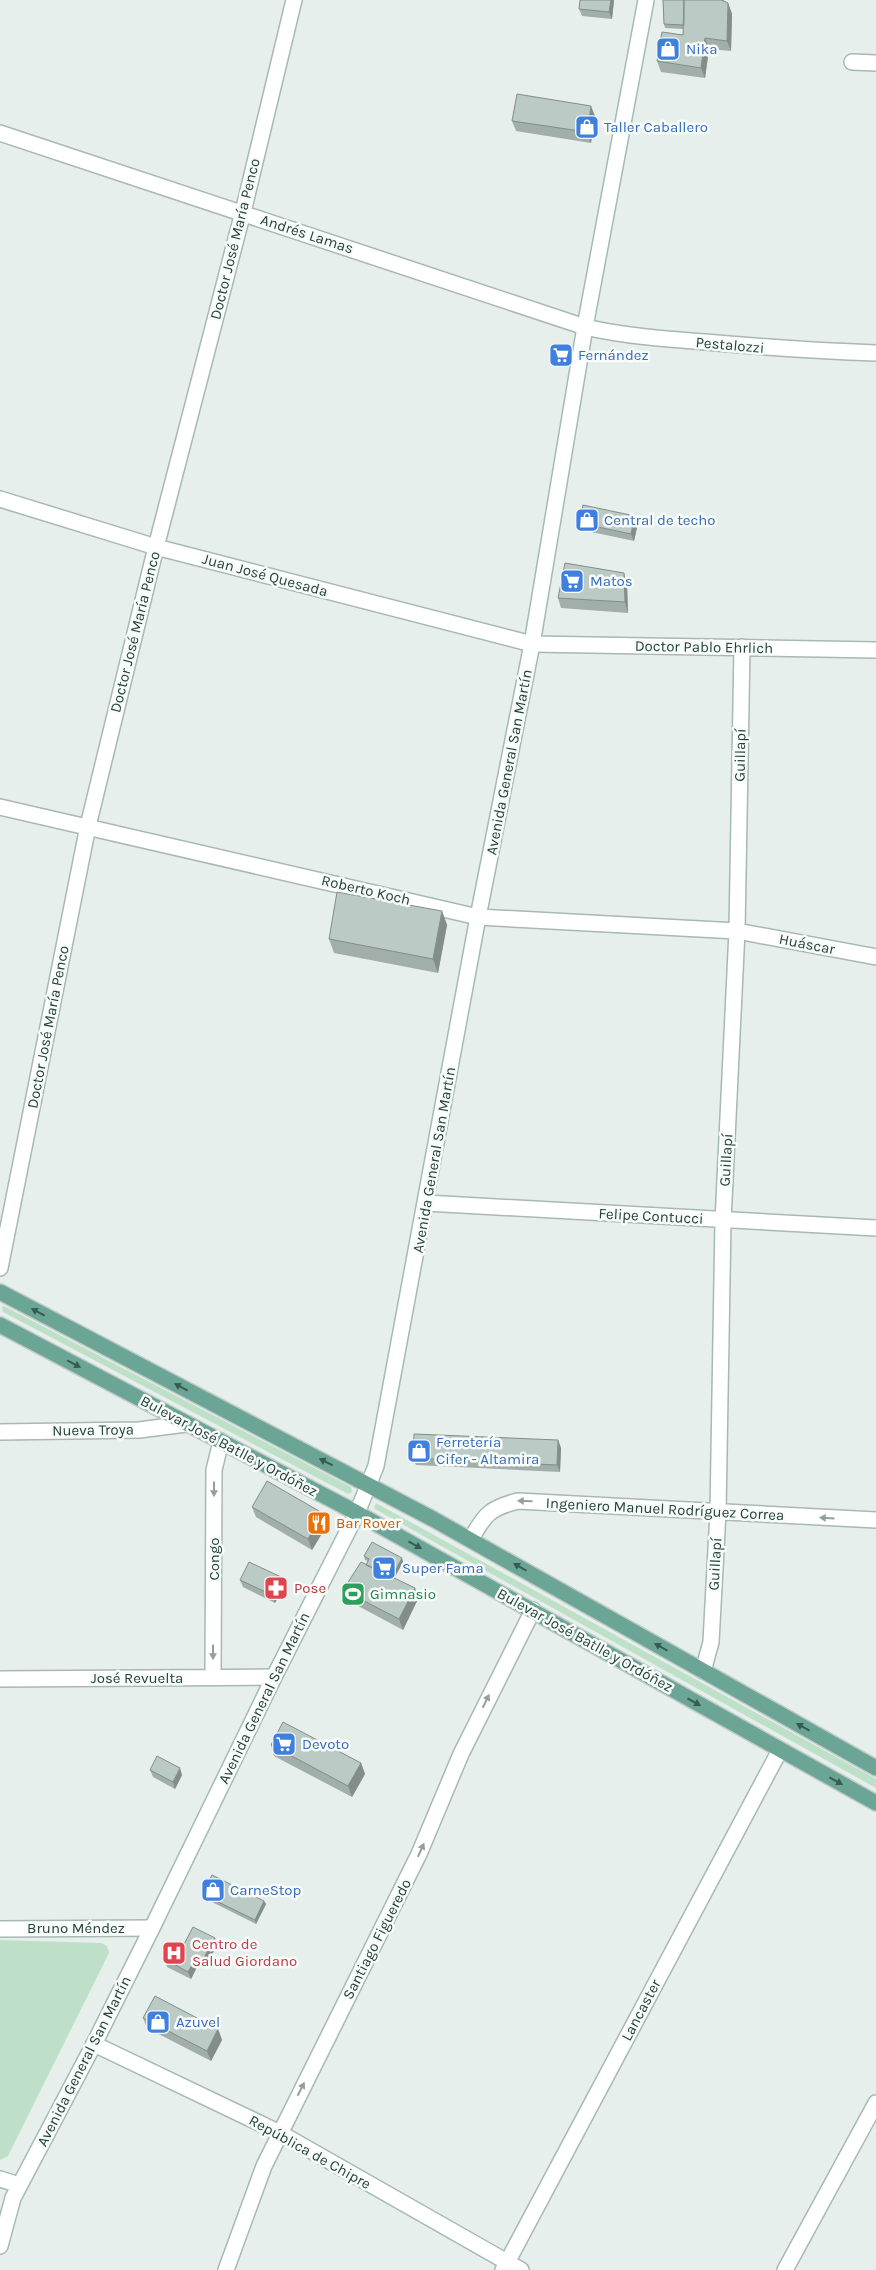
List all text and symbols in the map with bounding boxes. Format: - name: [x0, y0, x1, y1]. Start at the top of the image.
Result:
- shop icon: Nika: [655, 36, 681, 62]
- place label: Nika: [686, 40, 717, 58]
- shop icon: Taller Caballero: [574, 114, 600, 140]
- place label: Taller Caballero: [604, 118, 708, 136]
- street label: Doctor José María Penco: [206, 156, 264, 322]
- street label: Andrés Lamas: [258, 211, 356, 257]
- street label: Pestalozzi: [695, 333, 765, 357]
- supermarket icon: Fernández: [548, 342, 574, 368]
- place label: Fernández: [578, 346, 649, 364]
- shop icon: Central de techo: [574, 507, 600, 533]
- place label: Central de techo: [604, 511, 716, 529]
- street label: Doctor José María Penco: [106, 549, 164, 715]
- street label: Juan José Quesada: [200, 550, 330, 600]
- supermarket icon: Matos: [559, 568, 585, 594]
- place label: Matos: [590, 572, 633, 590]
- street label: Doctor Pablo Ehrlich: [635, 637, 773, 657]
- street label: Avenida General San Martín: [482, 668, 536, 856]
- street label: Guillapí: [731, 728, 749, 782]
- street label: Roberto Koch: [320, 871, 412, 909]
- street label: Huáscar: [777, 930, 837, 958]
- street label: Doctor José María Penco: [23, 944, 73, 1110]
- street label: Avenida General San Martín: [409, 1065, 459, 1255]
- street label: Guillapí: [716, 1132, 736, 1187]
- street label: Felipe Contucci: [598, 1204, 704, 1228]
- one-way arrow: [30, 1308, 45, 1316]
- one-way arrow: [67, 1360, 81, 1369]
- one-way arrow: [174, 1383, 189, 1391]
- street label: Bulevar José Batlle y Ordóñez: [137, 1392, 321, 1500]
- street label: Nueva Troya: [52, 1420, 134, 1440]
- place label: Ferretería Cifer - Altamira: [436, 1433, 539, 1468]
- shop icon: Ferretería Cifer - Altamira: [406, 1438, 432, 1464]
- one-way arrow: [318, 1458, 333, 1466]
- one-way arrow: [210, 1481, 218, 1497]
- street label: Ingeniero Manuel Rodríguez Correa: [545, 1494, 785, 1524]
- one-way arrow: [517, 1497, 533, 1505]
- restaurant icon: Bar Rover: [306, 1510, 332, 1536]
- one-way arrow: [819, 1513, 835, 1521]
- place label: Bar Rover: [336, 1514, 401, 1532]
- street label: Guillapí: [705, 1536, 725, 1591]
- street label: Congo: [205, 1537, 223, 1581]
- one-way arrow: [408, 1541, 423, 1549]
- supermarket icon: Super Fama: [371, 1555, 397, 1581]
- place label: Super Fama: [402, 1559, 484, 1577]
- one-way arrow: [513, 1563, 527, 1571]
- pharmacy icon: Pose: [263, 1575, 289, 1601]
- place label: Pose: [294, 1579, 326, 1597]
- sports icon: Gimnasio: [340, 1581, 366, 1607]
- street label: Bulevar José Batlle y Ordóñez: [494, 1584, 676, 1696]
- place label: Gimnasio: [370, 1585, 436, 1603]
- street label: Avenida General San Martín: [215, 1609, 313, 1787]
- one-way arrow: [654, 1643, 669, 1651]
- one-way arrow: [209, 1644, 217, 1660]
- street label: José Revuelta: [91, 1669, 183, 1687]
- one-way arrow: [483, 1694, 491, 1708]
- one-way arrow: [688, 1697, 701, 1706]
- one-way arrow: [796, 1723, 810, 1731]
- supermarket icon: Devoto: [271, 1731, 297, 1757]
- place label: Devoto: [302, 1735, 349, 1753]
- one-way arrow: [829, 1777, 843, 1785]
- one-way arrow: [417, 1843, 425, 1857]
- street label: Santiago Figueredo: [339, 1876, 415, 2002]
- shop icon: CarneStop: [200, 1877, 226, 1903]
- place label: CarneStop: [230, 1881, 301, 1899]
- street label: Bruno Méndez: [27, 1919, 125, 1937]
- place label: Centro de Salud Giordano: [192, 1935, 297, 1970]
- hospital icon: Centro de Salud Giordano: [161, 1940, 187, 1966]
- street label: Avenida General San Martín: [33, 1973, 135, 2149]
- street label: Lancaster: [617, 1976, 665, 2044]
- shop icon: Azuvel: [145, 2009, 171, 2035]
- place label: Azuvel: [176, 2013, 220, 2031]
- one-way arrow: [297, 2082, 305, 2096]
- street label: República de Chipre: [246, 2111, 374, 2193]

